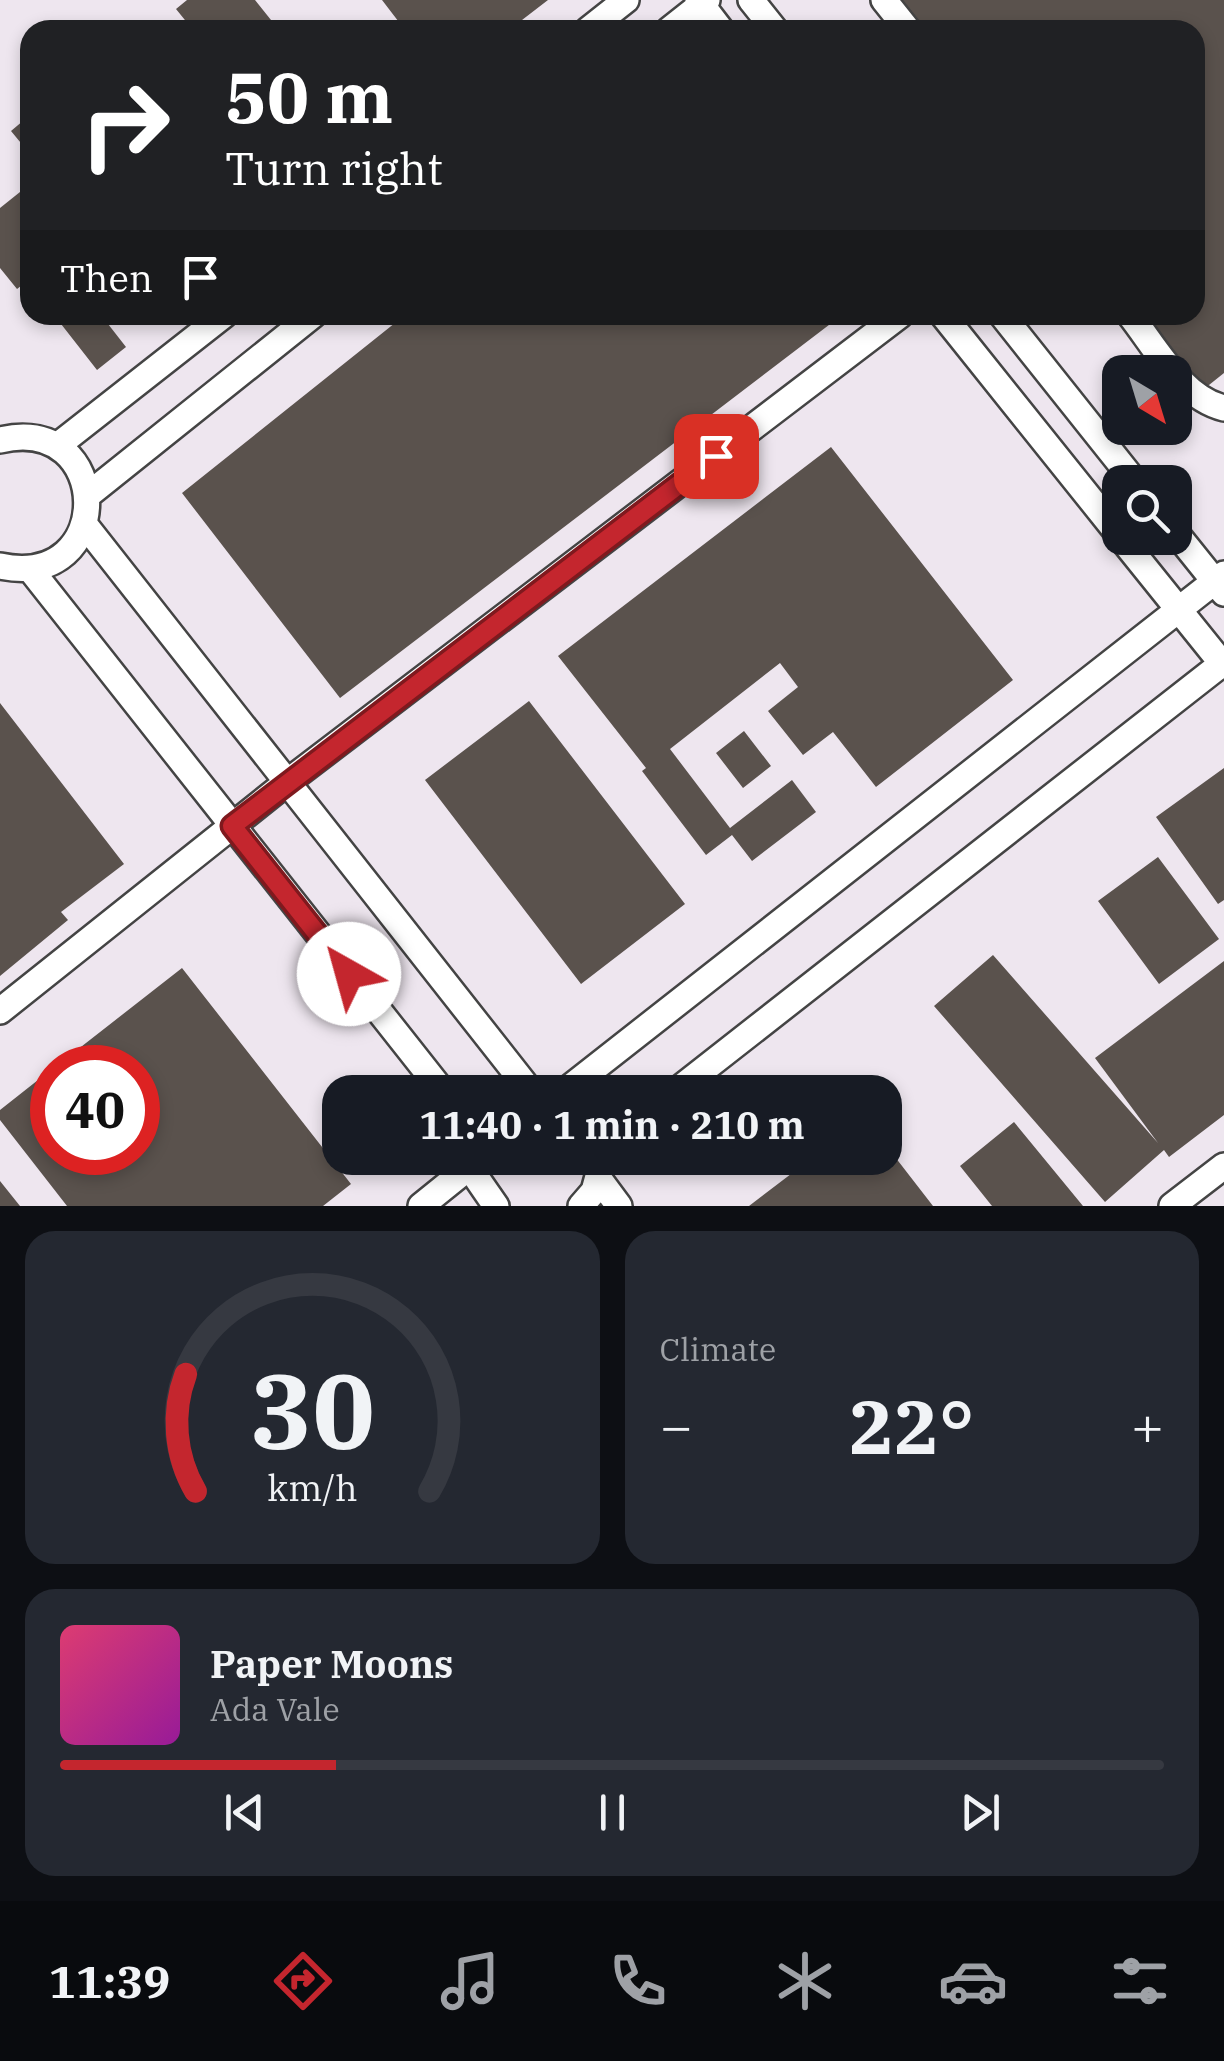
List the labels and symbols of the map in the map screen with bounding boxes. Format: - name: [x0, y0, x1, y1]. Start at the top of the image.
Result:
- north arrow: [1102, 355, 1192, 445]
- pin: [674, 414, 759, 499]
- position arrow: [297, 922, 401, 1026]
- speed limit sign: 40: [30, 1045, 160, 1175]

